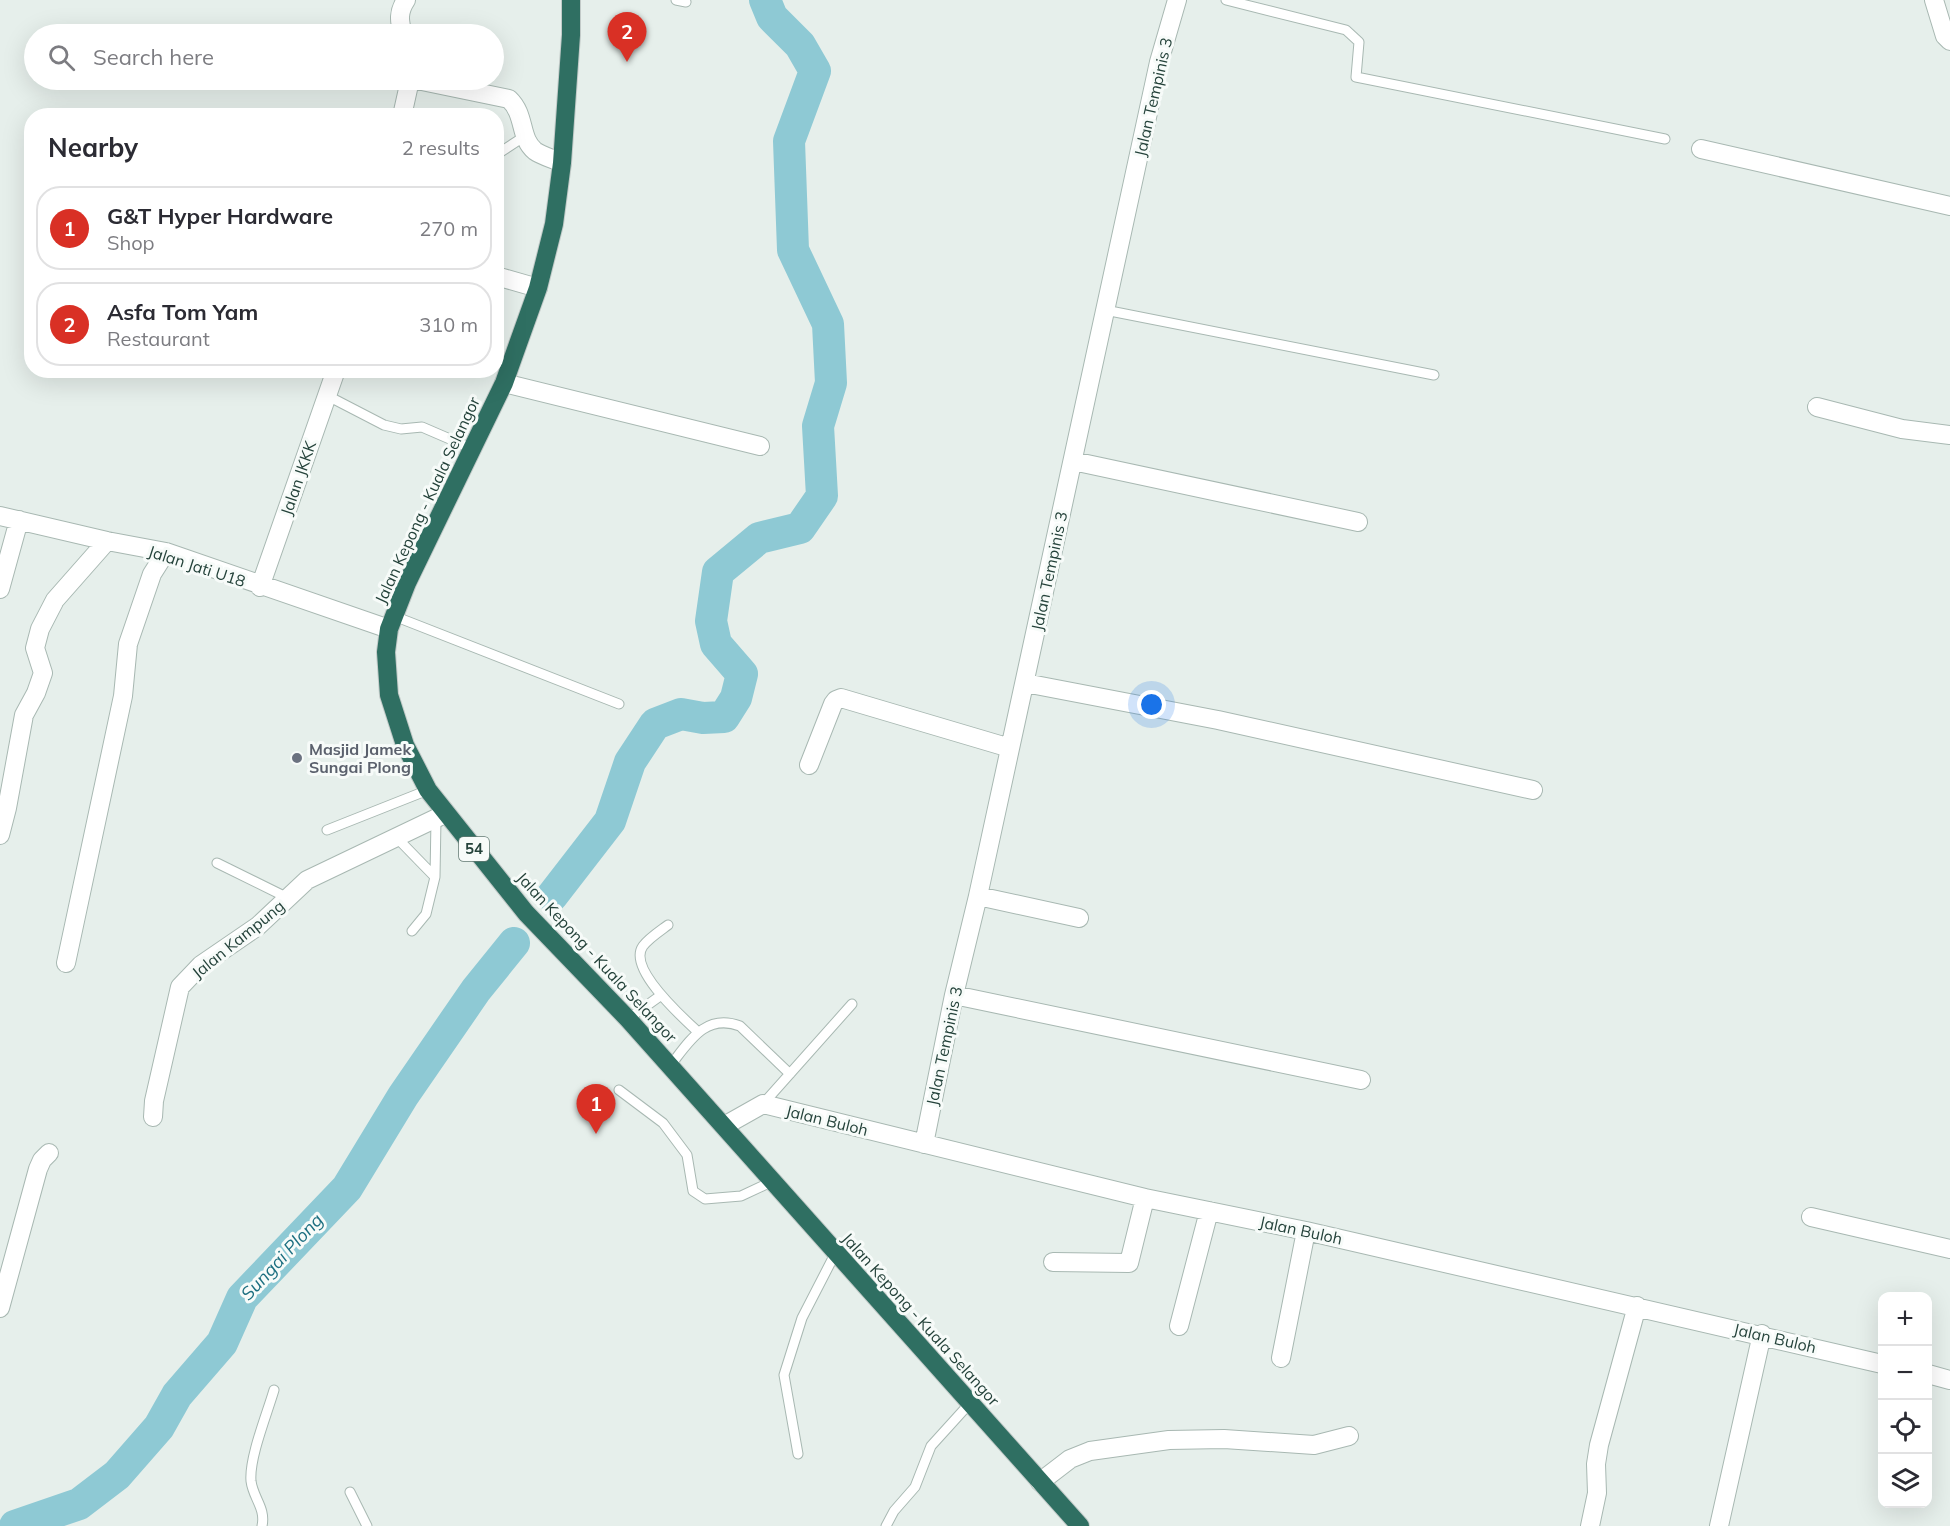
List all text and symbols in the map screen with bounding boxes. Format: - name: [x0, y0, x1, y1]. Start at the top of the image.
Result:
- pin: 2: [608, 13, 646, 62]
- search box: [24, 24, 504, 90]
- street label: Jalan Tempinis 3: [1130, 36, 1176, 158]
- icon: search: [45, 41, 78, 74]
- text: Search here: [93, 43, 214, 71]
- text: Nearby: [48, 131, 138, 164]
- text: 2 results: [402, 135, 480, 160]
- text: G&T Hyper Hardware: [107, 202, 333, 230]
- text: 1: [64, 216, 76, 241]
- text: 270 m: [419, 216, 478, 241]
- text: Shop: [107, 230, 155, 255]
- text: Asfa Tom Yam: [107, 298, 258, 326]
- text: 2: [64, 312, 76, 337]
- text: 310 m: [419, 312, 478, 337]
- text: Restaurant: [107, 326, 210, 351]
- street label: Jalan Kepong - Kuala Selangor: [370, 393, 484, 607]
- street label: Jalan JKKK: [276, 437, 320, 518]
- street label: Jalan Tempinis 3: [1027, 510, 1071, 632]
- street label: Jalan Jati U18: [146, 541, 248, 591]
- your location: [1137, 690, 1166, 719]
- place label: Masjid Jamek Sungai Plong: [309, 739, 412, 777]
- marker: Masjid Jamek Sungai Plong: [290, 751, 304, 765]
- road number: 54: [459, 837, 489, 861]
- street label: Jalan Kepong - Kuala Selangor: [513, 868, 681, 1047]
- street label: Jalan Kampung: [188, 896, 288, 982]
- street label: Jalan Tempinis 3: [922, 985, 966, 1107]
- pin: 1: [576, 1084, 616, 1134]
- street label: Jalan Buloh: [784, 1100, 870, 1140]
- water label: Sungai Plong: [236, 1208, 328, 1305]
- street label: Jalan Buloh: [1258, 1211, 1344, 1249]
- street label: Jalan Kepong - Kuala Selangor: [838, 1228, 1004, 1410]
- map controls: [1878, 1292, 1932, 1508]
- button: +: [1878, 1292, 1932, 1346]
- street label: Jalan Buloh: [1732, 1319, 1818, 1357]
- button: −: [1878, 1346, 1932, 1400]
- button: locate: [1878, 1400, 1932, 1454]
- button: layers: [1878, 1454, 1932, 1508]

